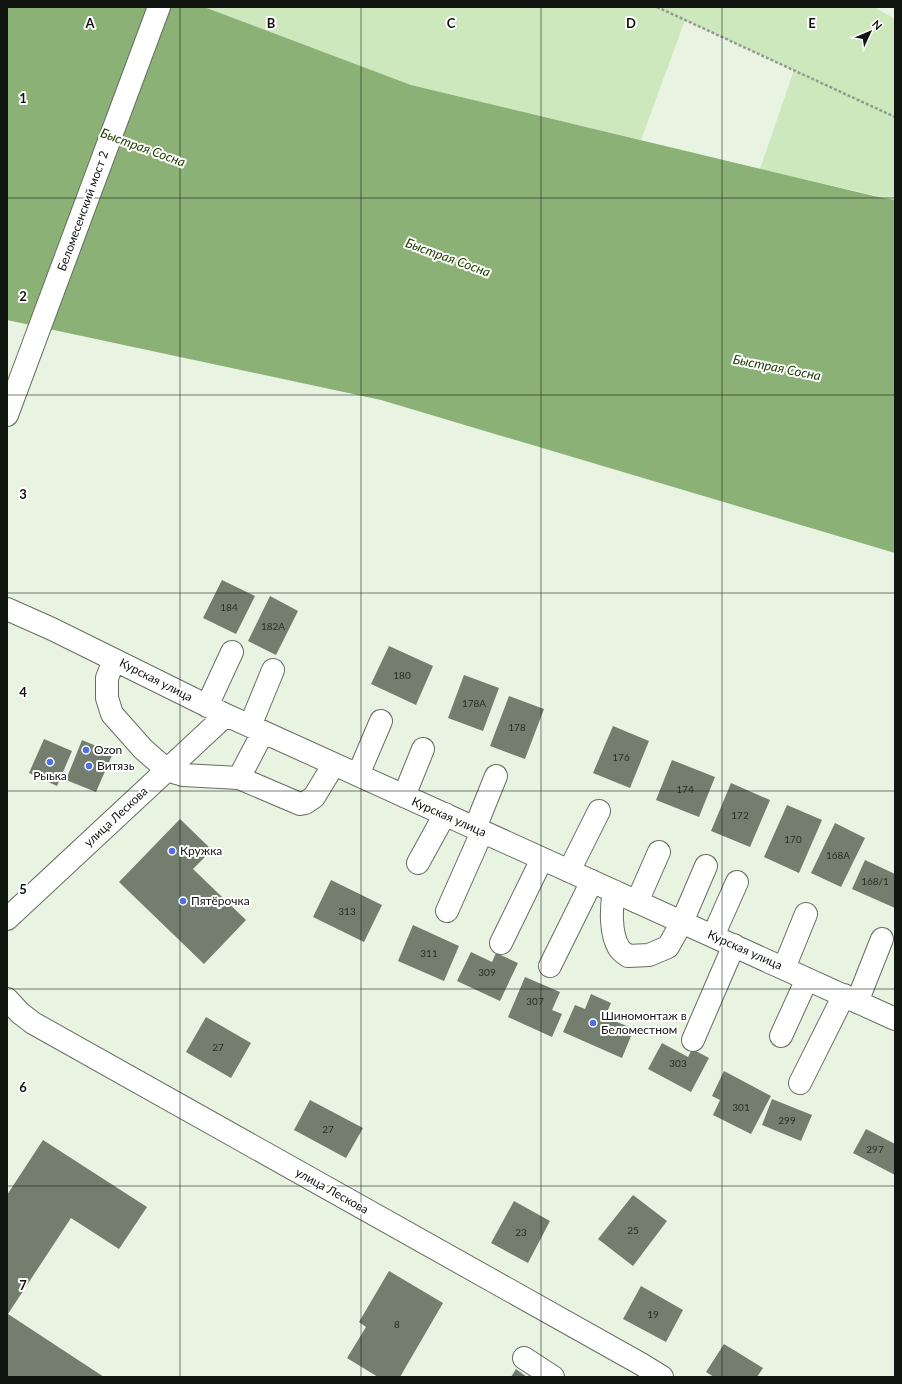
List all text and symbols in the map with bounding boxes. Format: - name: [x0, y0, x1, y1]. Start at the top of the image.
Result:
- north arrow: [850, 12, 890, 52]
- text: A: [84, 15, 95, 31]
- text: B: [267, 15, 276, 31]
- text: C: [447, 15, 456, 31]
- text: D: [626, 15, 636, 31]
- text: E: [808, 15, 816, 31]
- text: N: [870, 17, 885, 32]
- text: 1: [19, 90, 27, 106]
- water label: Быстрая Сосна: [98, 124, 188, 170]
- street label: Беломесенский мост 2: [54, 149, 111, 273]
- water label: Быстрая Сосна: [403, 234, 493, 280]
- text: 2: [19, 288, 27, 304]
- water label: Быстрая Сосна: [732, 351, 823, 383]
- text: 3: [19, 486, 27, 502]
- house number: 184: [220, 601, 238, 613]
- house number: 182А: [261, 620, 285, 632]
- street label: Курская улица: [117, 655, 195, 704]
- house number: 180: [393, 669, 411, 681]
- text: 4: [19, 684, 27, 700]
- house number: 178А: [462, 697, 486, 709]
- house number: 178: [508, 721, 526, 733]
- place label: Ozon: [94, 742, 122, 757]
- marker: Ozon: [81, 745, 91, 755]
- house number: 176: [612, 751, 630, 763]
- marker: Рыька: [45, 757, 55, 767]
- place label: Витязь: [97, 758, 135, 773]
- marker: Витязь: [84, 761, 94, 771]
- place label: Рыька: [33, 768, 67, 783]
- street label: улица Лескова: [81, 783, 150, 850]
- house number: 174: [676, 783, 694, 795]
- street label: Курская улица: [410, 793, 489, 840]
- house number: 172: [731, 809, 749, 821]
- house number: 170: [784, 833, 802, 845]
- place label: Кружка: [180, 843, 222, 858]
- marker: Кружка: [167, 846, 177, 856]
- house number: 168А: [826, 849, 850, 861]
- house number: 168/1: [861, 875, 889, 887]
- text: 5: [19, 881, 27, 897]
- place label: Пятёрочка: [191, 893, 250, 908]
- marker: Пятёрочка: [178, 896, 188, 906]
- house number: 313: [338, 905, 356, 917]
- street label: Курская улица: [706, 926, 785, 973]
- house number: 311: [420, 947, 438, 959]
- house number: 309: [478, 966, 496, 978]
- house number: 307: [526, 995, 544, 1007]
- place label: Шиномонтаж в Беломестном: [601, 1008, 687, 1037]
- marker: Шиномонтаж в Беломестном: [588, 1018, 598, 1028]
- house number: 27: [212, 1041, 224, 1053]
- house number: 303: [669, 1057, 687, 1069]
- text: 6: [19, 1079, 27, 1095]
- house number: 301: [732, 1101, 750, 1113]
- house number: 299: [778, 1114, 796, 1126]
- house number: 27: [322, 1123, 334, 1135]
- house number: 297: [866, 1143, 884, 1155]
- street label: улица Лескова: [293, 1164, 371, 1217]
- house number: 25: [627, 1224, 639, 1236]
- house number: 23: [515, 1226, 527, 1238]
- text: 7: [19, 1277, 27, 1293]
- house number: 19: [647, 1308, 659, 1320]
- house number: 8: [394, 1318, 400, 1330]

